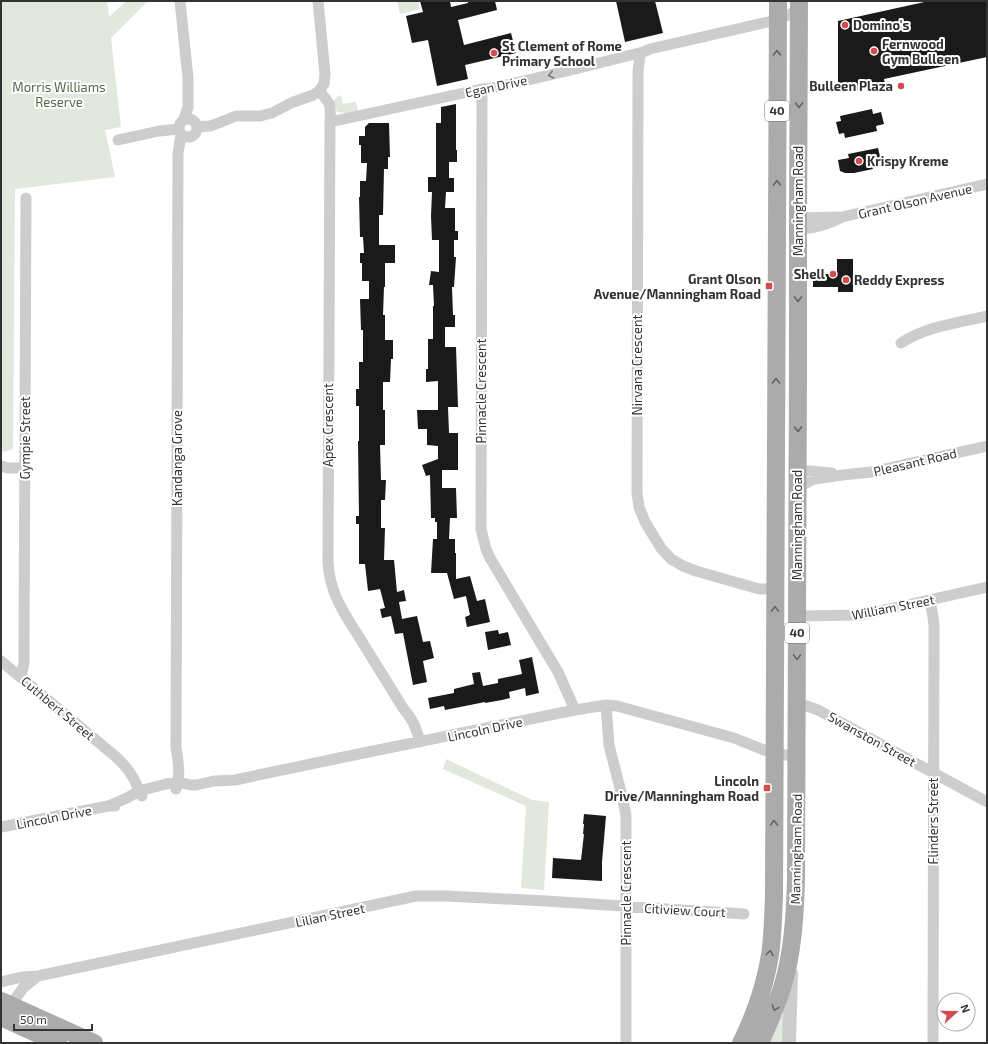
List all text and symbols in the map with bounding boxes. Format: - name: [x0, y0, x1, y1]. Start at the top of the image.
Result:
- place label: Domino's: [853, 17, 910, 33]
- marker: Domino's: [840, 20, 850, 30]
- place label: Fernwood Gym Bulleen: [882, 36, 959, 67]
- place label: St Clement of Rome Primary School: [502, 38, 622, 69]
- marker: Fernwood Gym Bulleen: [869, 46, 879, 56]
- marker: St Clement of Rome Primary School: [489, 48, 499, 58]
- one-way arrow: [773, 50, 781, 56]
- one-way arrow: [548, 70, 554, 78]
- street label: Egan Drive: [464, 72, 528, 100]
- place label: Bulleen Plaza: [809, 78, 893, 94]
- park label: Morris Williams Reserve: [12, 79, 106, 110]
- marker: Bulleen Plaza: [896, 81, 906, 91]
- road number: 40: [765, 101, 789, 121]
- one-way arrow: [795, 102, 803, 108]
- street label: Manningham Road: [790, 146, 806, 256]
- place label: Krispy Kreme: [867, 153, 949, 169]
- marker: Krispy Kreme: [854, 156, 864, 166]
- one-way arrow: [773, 180, 781, 186]
- street label: Grant Olson Avenue: [857, 180, 973, 222]
- place label: Shell: [794, 266, 826, 282]
- marker: Shell: [828, 269, 838, 279]
- place label: Grant Olson Avenue/Manningham Road: [594, 271, 761, 302]
- place label: Reddy Express: [854, 272, 944, 288]
- marker: Reddy Express: [841, 275, 851, 285]
- marker: Grant Olson Avenue/Manningham Road: [764, 281, 774, 291]
- one-way arrow: [794, 296, 802, 302]
- street label: Nirvana Crescent: [629, 314, 645, 415]
- street label: Pinnacle Crescent: [473, 338, 489, 444]
- one-way arrow: [772, 378, 780, 384]
- street label: Apex Crescent: [320, 383, 336, 467]
- street label: Gympie Street: [17, 396, 33, 480]
- street label: Kandanga Grove: [169, 410, 185, 506]
- one-way arrow: [794, 426, 802, 432]
- street label: Pleasant Road: [872, 445, 958, 479]
- street label: Manningham Road: [789, 470, 805, 580]
- street label: William Street: [850, 591, 936, 623]
- one-way arrow: [771, 606, 779, 612]
- road number: 40: [785, 623, 809, 643]
- one-way arrow: [793, 654, 801, 660]
- street label: Cuthbert Street: [18, 673, 98, 743]
- street label: Swanston Street: [825, 708, 919, 770]
- street label: Lincoln Drive: [446, 713, 524, 745]
- place label: Lincoln Drive/Manningham Road: [605, 773, 759, 804]
- street label: Flinders Street: [925, 777, 941, 864]
- marker: Lincoln Drive/Manningham Road: [762, 783, 772, 793]
- street label: Manningham Road: [787, 794, 805, 904]
- street label: Lincoln Drive: [15, 802, 93, 832]
- one-way arrow: [770, 820, 778, 826]
- street label: Pinnacle Crescent: [618, 840, 634, 946]
- street label: Lilian Street: [294, 900, 366, 930]
- street label: Citiview Court: [644, 900, 726, 920]
- one-way arrow: [765, 950, 774, 956]
- north arrow: [936, 992, 976, 1032]
- text: N: [958, 1002, 973, 1014]
- one-way arrow: [772, 1005, 780, 1012]
- scale bar: [14, 1006, 92, 1032]
- text: 50 m: [20, 1012, 47, 1026]

